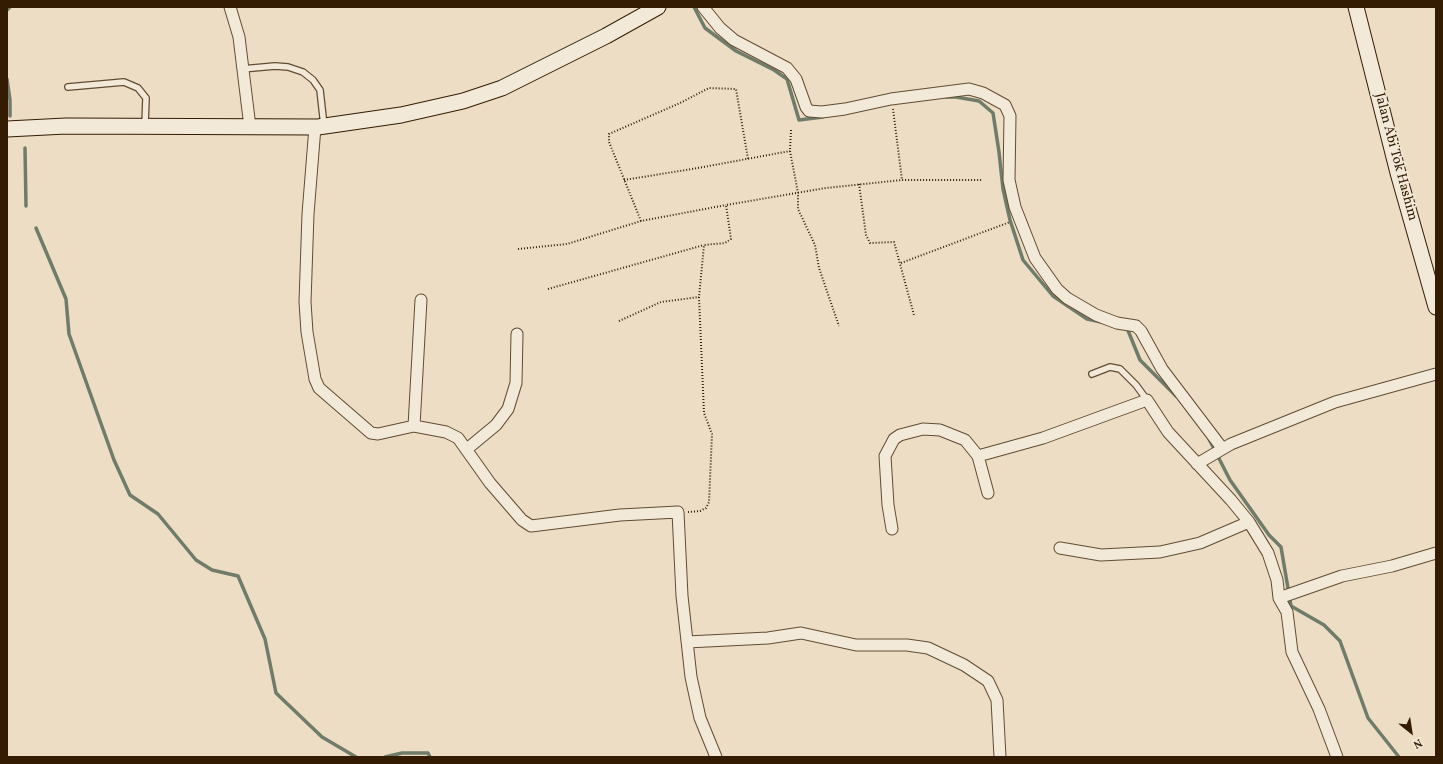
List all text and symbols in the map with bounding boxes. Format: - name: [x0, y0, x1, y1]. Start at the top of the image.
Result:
- street label: Jalan Abi Tok Hashim: [1370, 91, 1420, 223]
- north arrow: [1391, 712, 1431, 752]
- text: N: [1410, 734, 1424, 751]

